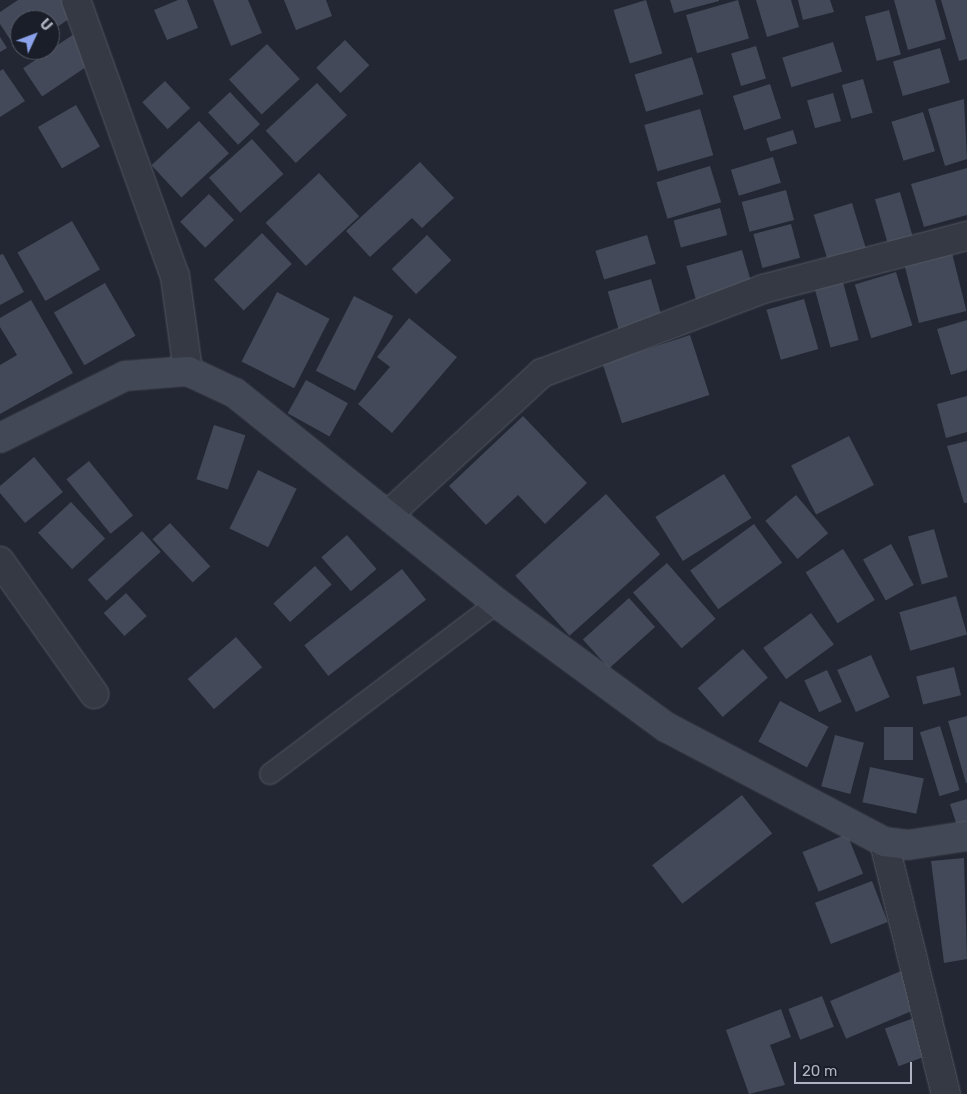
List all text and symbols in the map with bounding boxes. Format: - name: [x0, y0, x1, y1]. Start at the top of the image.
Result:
- north arrow: [10, 10, 60, 60]
- text: U: [36, 16, 55, 35]
- scale bar: [797, 1052, 914, 1084]
- text: 20 m: [802, 1062, 837, 1080]

